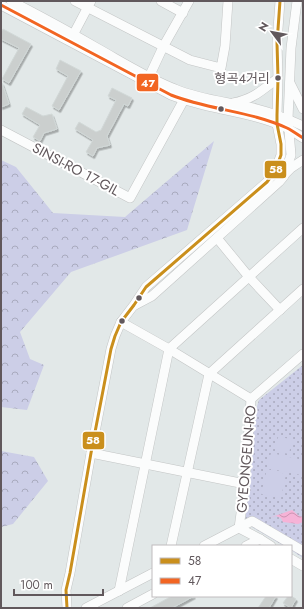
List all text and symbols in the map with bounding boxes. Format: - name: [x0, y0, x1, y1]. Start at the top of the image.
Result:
- north arrow: [252, 12, 292, 52]
- text: N: [254, 19, 273, 35]
- place label: 형곡4거리: [215, 69, 270, 88]
- line badge: 47: [136, 73, 159, 92]
- marker: 형곡4거리: [273, 73, 283, 83]
- text: 47: [141, 75, 156, 91]
- unlabelled marker: [216, 104, 226, 114]
- street label: SINSI-RO 17-GIL: [29, 138, 124, 201]
- line badge: 58: [264, 160, 287, 179]
- text: 58: [269, 161, 283, 177]
- unlabelled marker: [134, 293, 144, 303]
- unlabelled marker: [117, 316, 127, 326]
- street label: GYEONGEUN-RO: [231, 404, 261, 514]
- line badge: 58: [82, 431, 105, 450]
- text: 58: [86, 432, 100, 448]
- legend: [152, 545, 292, 597]
- text: 58: [188, 552, 201, 570]
- scale bar: [14, 571, 103, 597]
- text: 47: [188, 572, 202, 590]
- text: 100 m: [20, 576, 53, 594]

